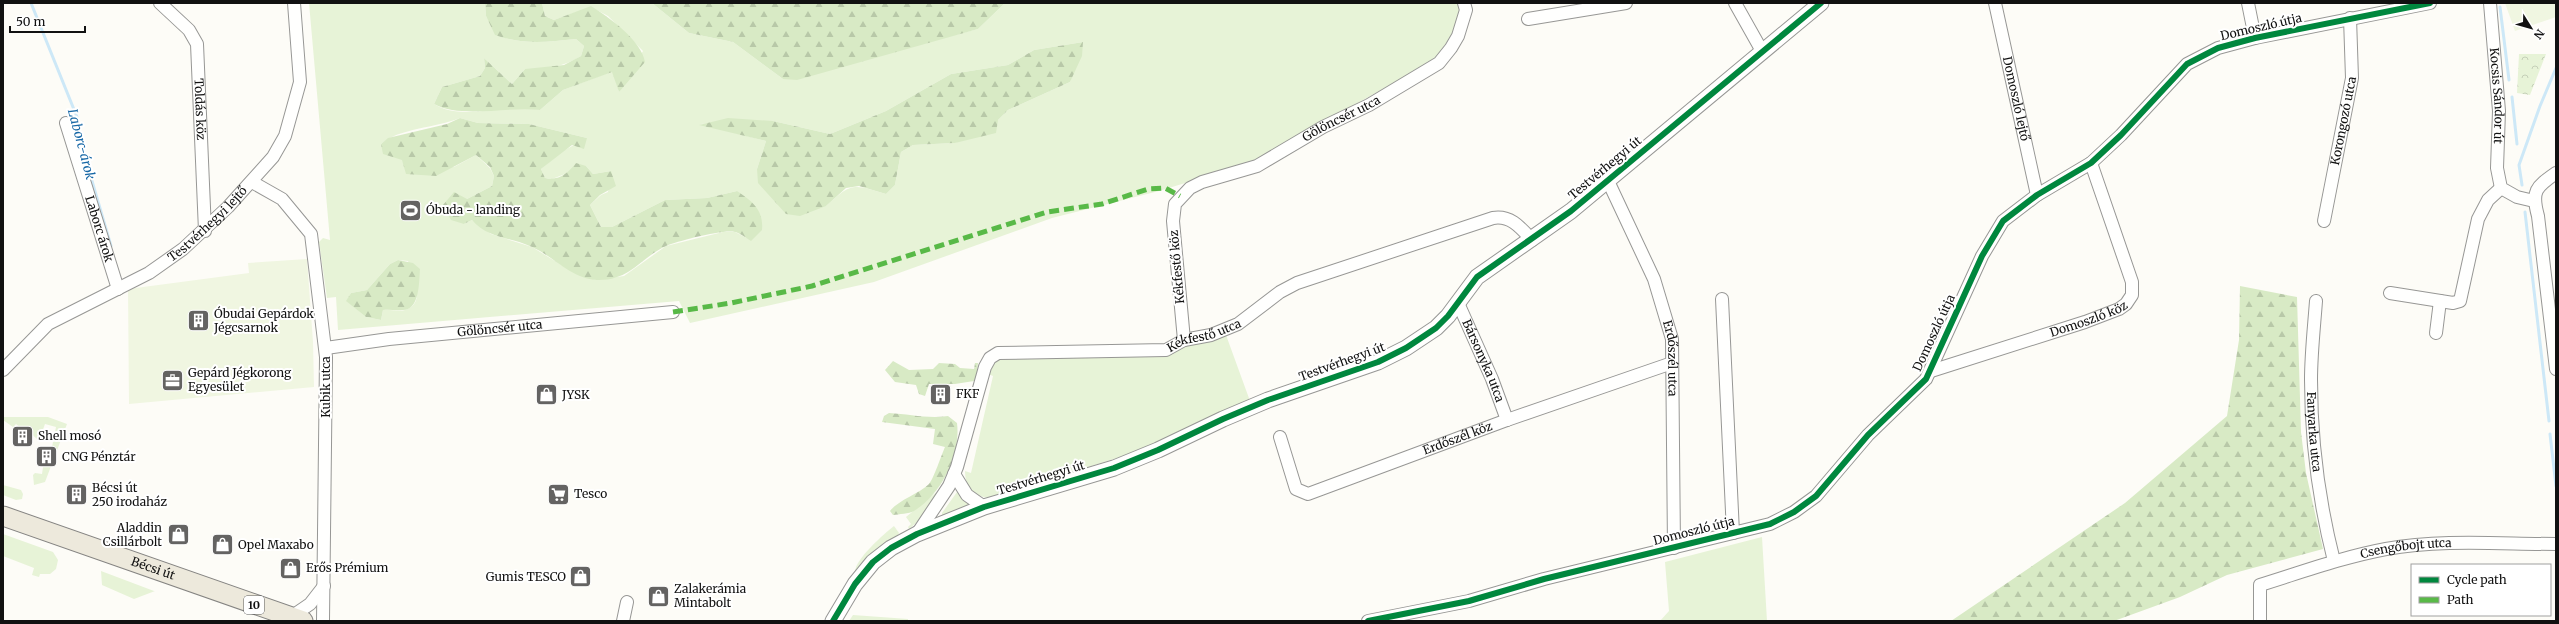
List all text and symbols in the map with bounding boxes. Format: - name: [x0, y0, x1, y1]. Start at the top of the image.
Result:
- scale bar: [10, 8, 85, 34]
- north arrow: [2511, 8, 2551, 48]
- street label: Domoszló útja: [2219, 10, 2304, 43]
- text: 50 m: [16, 14, 45, 29]
- text: N: [2531, 26, 2547, 42]
- street label: Kocsis Sándor út: [2487, 47, 2507, 144]
- street label: Domoszló lejtő: [2000, 55, 2033, 142]
- street label: Korongozó utca: [2327, 75, 2359, 166]
- street label: Toldás köz: [191, 78, 209, 141]
- street label: Gölöncsér utca: [1299, 92, 1383, 145]
- water label: Laborc-árok: [64, 107, 99, 181]
- street label: Testvérhegyi út: [1565, 133, 1644, 202]
- street label: Testvérhegyi lejtő: [165, 183, 250, 264]
- street label: Laborc árok: [82, 194, 117, 264]
- sports icon: Óbuda - landing: [397, 197, 423, 223]
- place label: Óbuda - landing: [426, 202, 521, 217]
- street label: Kékfestő köz: [1166, 229, 1187, 305]
- street label: Domoszló útja: [1909, 291, 1958, 374]
- street label: Domoszló köz: [2048, 297, 2131, 340]
- place label: Óbudai Gepárdok Jégcsarnok: [213, 306, 314, 335]
- building icon: Óbudai Gepárdok Jégcsarnok: [186, 308, 212, 334]
- street label: Kékfestő utca: [1164, 315, 1244, 355]
- street label: Gölöncsér utca: [457, 316, 544, 339]
- street label: Bársonyka utca: [1459, 317, 1508, 405]
- street label: Erdőszél utca: [1660, 318, 1681, 397]
- street label: Testvérhegyi út: [1297, 339, 1387, 384]
- street label: Kubik utca: [318, 356, 333, 418]
- place label: Gepárd Jégkorong Egyesület: [188, 365, 292, 394]
- office icon: Gepárd Jégkorong Egyesület: [160, 367, 186, 393]
- building icon: FKF: [928, 381, 954, 407]
- shop icon: JYSK: [533, 382, 559, 408]
- place label: FKF: [956, 386, 980, 401]
- place label: JYSK: [561, 387, 590, 402]
- street label: Fanyarka utca: [2304, 391, 2325, 473]
- street label: Erdőszél köz: [1421, 418, 1495, 458]
- building icon: Shell mosó: [9, 423, 35, 449]
- place label: Shell mosó: [38, 428, 101, 443]
- building icon: CNG Pénztár: [34, 444, 60, 470]
- place label: CNG Pénztár: [62, 449, 136, 464]
- street label: Testvérhegyi út: [995, 457, 1087, 498]
- place label: Bécsi út 250 irodaház: [92, 480, 167, 509]
- supermarket icon: Tesco: [546, 481, 572, 507]
- building icon: Bécsi út 250 irodaház: [64, 482, 90, 508]
- place label: Tesco: [574, 486, 607, 501]
- street label: Domoszló útja: [1652, 513, 1737, 548]
- place label: Aladdin Csillárbolt: [103, 520, 162, 549]
- shop icon: Aladdin Csillárbolt: [165, 522, 191, 548]
- shop icon: Opel Maxabo: [209, 532, 235, 558]
- street label: Csengőbojt utca: [2359, 535, 2452, 561]
- place label: Opel Maxabo: [238, 537, 314, 552]
- street label: Bécsi út: [129, 553, 177, 583]
- shop icon: Erős Prémium: [277, 555, 303, 581]
- place label: Erős Prémium: [306, 560, 389, 575]
- shop icon: Gumis TESCO: [568, 564, 594, 590]
- legend: [2411, 564, 2551, 616]
- place label: Gumis TESCO: [486, 569, 566, 584]
- text: Cycle path: [2447, 572, 2507, 587]
- place label: Zalakerámia Mintabolt: [674, 581, 747, 610]
- shop icon: Zalakerámia Mintabolt: [646, 583, 672, 609]
- text: Path: [2447, 592, 2473, 607]
- road number: 10: [244, 596, 264, 614]

